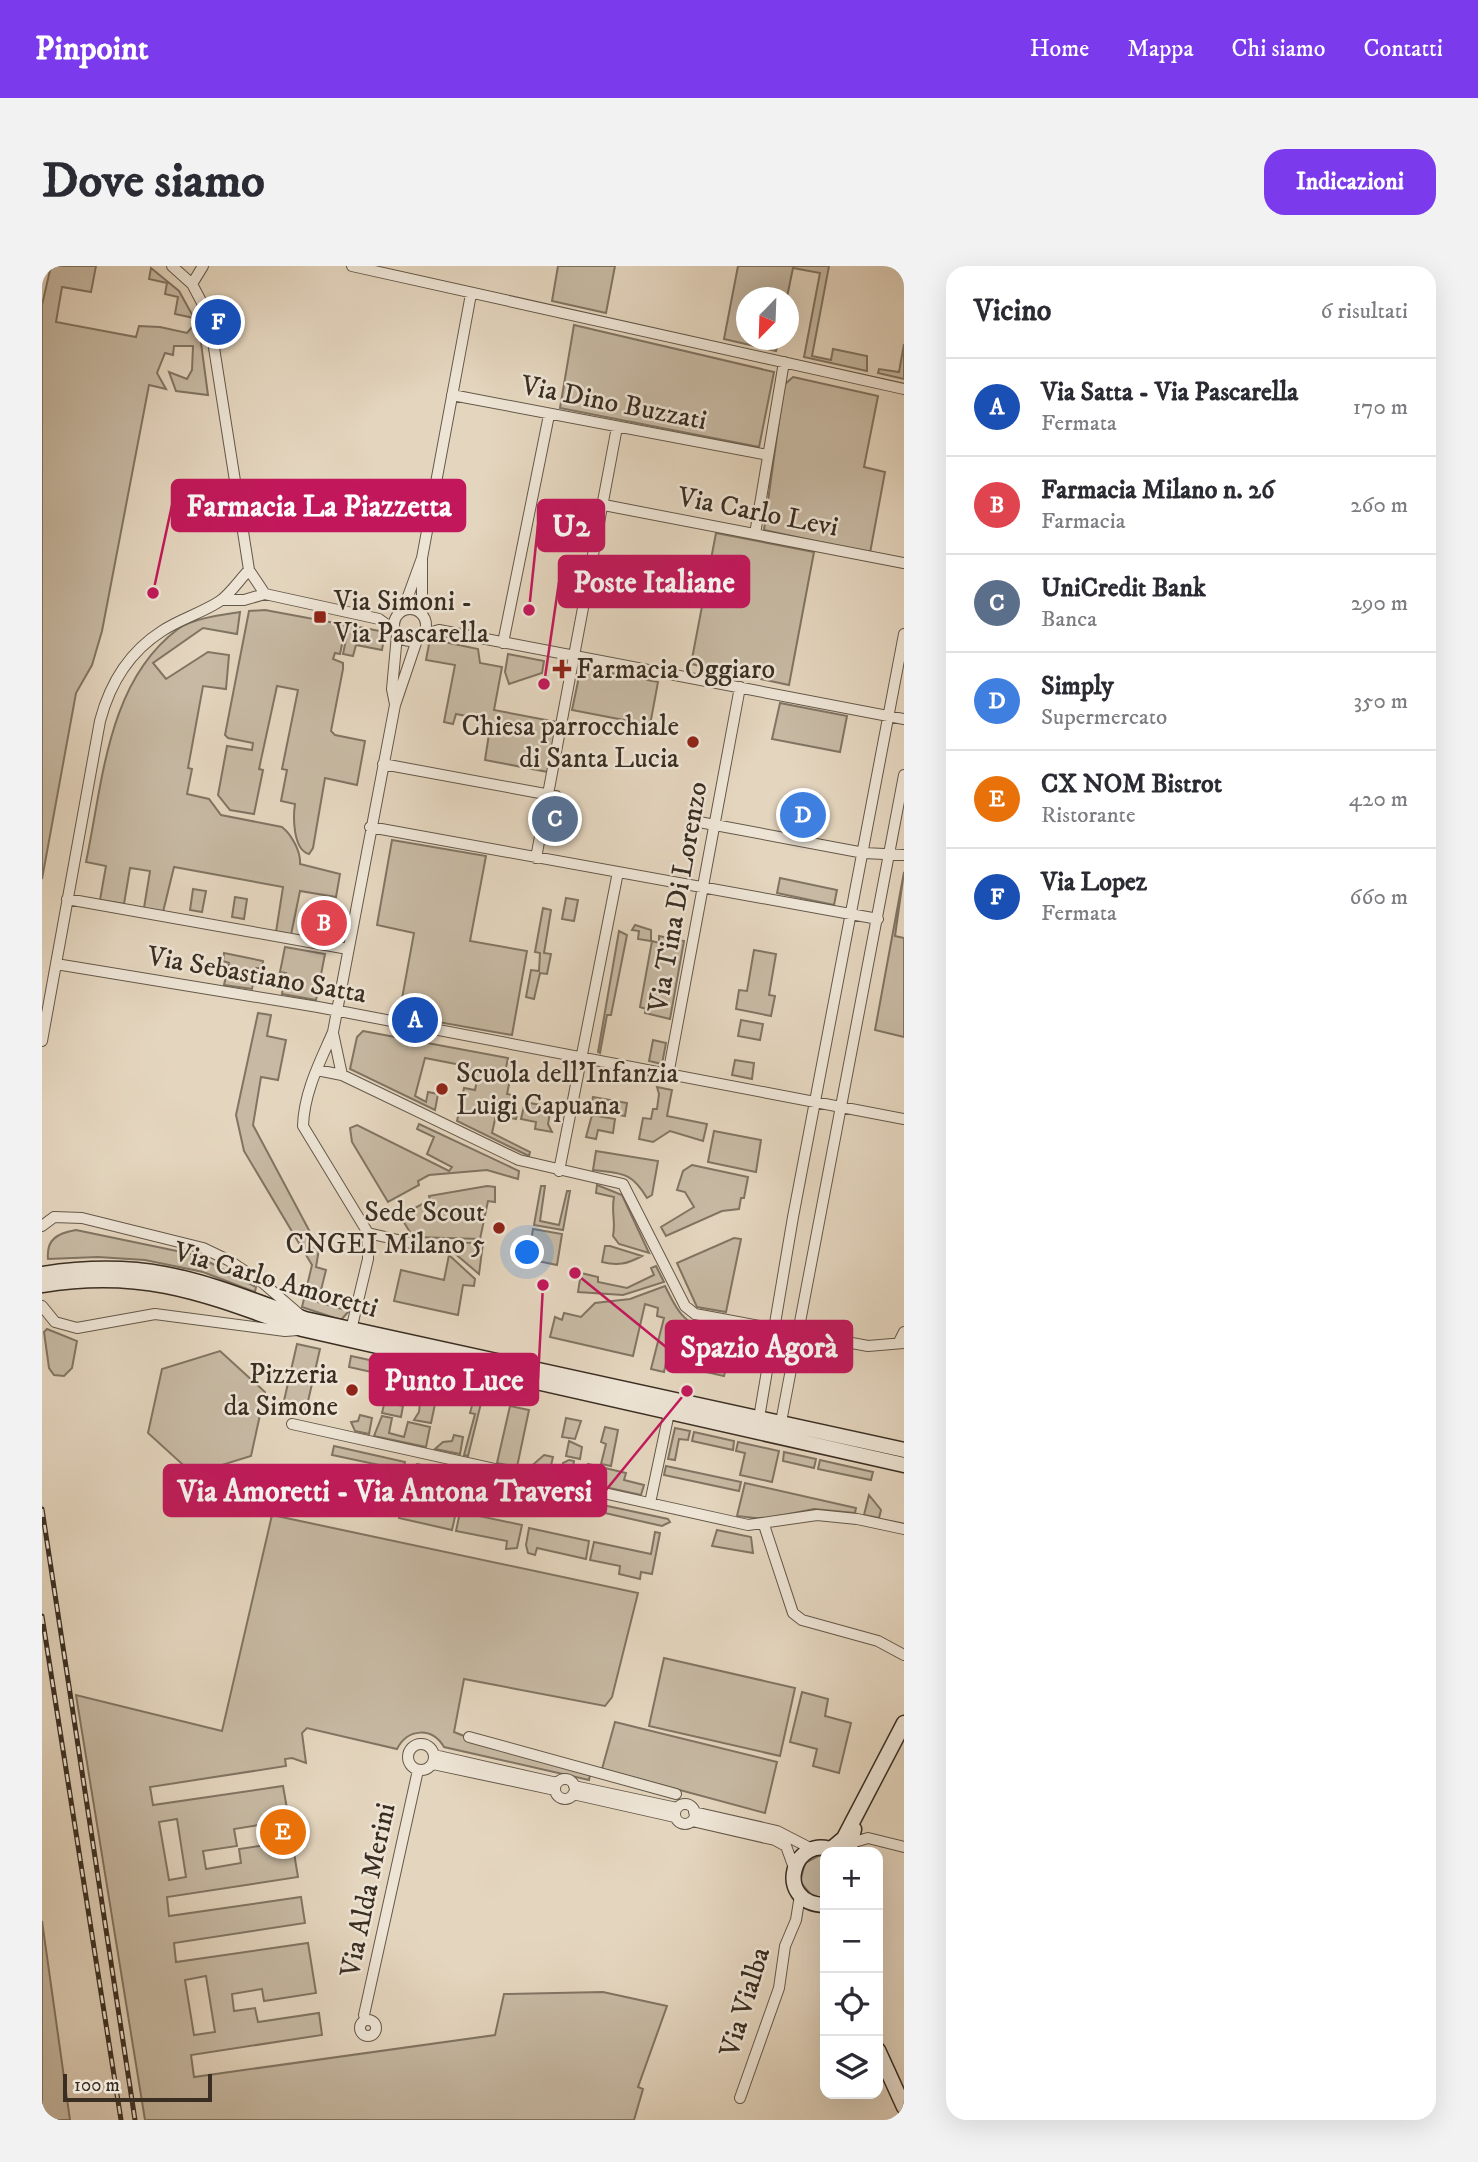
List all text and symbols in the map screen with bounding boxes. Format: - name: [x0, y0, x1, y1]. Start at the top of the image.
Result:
- text: Pinpoint: [35, 29, 149, 70]
- text: Home: [1030, 34, 1089, 64]
- text: Mappa: [1127, 34, 1194, 64]
- text: Chi siamo: [1232, 34, 1326, 64]
- text: Contatti: [1364, 34, 1443, 64]
- button: Indicazioni: [1264, 149, 1436, 215]
- text: Dove siamo: [42, 151, 265, 213]
- north arrow: [736, 287, 799, 350]
- text: Vicino: [974, 293, 1051, 330]
- pin: F: [195, 296, 241, 348]
- text: 6 risultati: [1321, 297, 1408, 326]
- street label: Via Dino Buzzati: [517, 368, 710, 438]
- text: Via Satta - Via Pascarella: [1041, 376, 1298, 409]
- text: A: [990, 393, 1004, 422]
- text: 170 m: [1353, 393, 1408, 422]
- text: Fermata: [1041, 409, 1117, 438]
- text: Farmacia Milano n. 26: [1041, 474, 1275, 507]
- street label: Via Carlo Levi: [674, 479, 841, 545]
- callout: Farmacia La Piazzetta: [172, 480, 465, 531]
- text: Farmacia La Piazzetta: [186, 489, 453, 526]
- text: B: [990, 491, 1004, 520]
- text: 260 m: [1350, 491, 1408, 520]
- callout: U2: [538, 500, 604, 551]
- text: Farmacia: [1041, 507, 1125, 536]
- text: U2: [552, 509, 590, 546]
- callout: Poste Italiane: [559, 556, 749, 607]
- text: Poste Italiane: [573, 565, 735, 602]
- text: UniCredit Bank: [1041, 572, 1206, 605]
- place label: Via Simoni - Via Pascarella: [333, 584, 489, 651]
- text: C: [989, 589, 1005, 618]
- text: 290 m: [1351, 589, 1408, 618]
- text: Banca: [1041, 605, 1097, 634]
- marker: Via Simoni - Via Pascarella: [312, 609, 328, 625]
- place label: Farmacia Oggiaro: [576, 652, 775, 687]
- marker: Farmacia Oggiaro: [554, 661, 570, 677]
- text: Simply: [1041, 670, 1114, 703]
- text: D: [988, 687, 1006, 716]
- text: 350 m: [1353, 687, 1408, 716]
- text: Supermercato: [1041, 703, 1167, 732]
- place label: Chiesa parrocchiale di Santa Lucia: [461, 709, 679, 776]
- marker: Chiesa parrocchiale di Santa Lucia: [685, 734, 701, 750]
- text: CX NOM Bistrot: [1041, 768, 1222, 801]
- street label: Via Tina Di Lorenzo: [640, 779, 716, 1016]
- text: E: [989, 785, 1005, 814]
- text: 420 m: [1349, 785, 1408, 814]
- pin: D: [780, 789, 826, 841]
- pin: C: [532, 793, 578, 845]
- text: Ristorante: [1041, 801, 1136, 830]
- text: Via Lopez: [1041, 866, 1147, 899]
- text: F: [990, 883, 1004, 912]
- text: 660 m: [1349, 883, 1408, 912]
- pin: B: [301, 897, 347, 949]
- text: Fermata: [1041, 899, 1117, 928]
- street label: Via Sebastiano Satta: [144, 938, 369, 1012]
- pin: A: [392, 994, 438, 1046]
- place label: Scuola dell'Infanzia Luigi Capuana: [456, 1056, 679, 1123]
- marker: Scuola dell'Infanzia Luigi Capuana: [434, 1081, 450, 1097]
- place label: Sede Scout CNGEI Milano 5: [286, 1195, 485, 1262]
- marker: Sede Scout CNGEI Milano 5: [491, 1220, 507, 1236]
- street label: Via Carlo Amoretti: [169, 1234, 382, 1326]
- your location: [510, 1235, 544, 1269]
- callout: Spazio Agorà: [666, 1321, 852, 1372]
- text: Spazio Agorà: [680, 1330, 839, 1367]
- callout: Punto Luce: [370, 1354, 538, 1405]
- place label: Pizzeria da Simone: [224, 1357, 338, 1424]
- text: Punto Luce: [384, 1363, 524, 1400]
- marker: Pizzeria da Simone: [344, 1382, 360, 1398]
- callout: Via Amoretti - Via Antona Traversi: [164, 1465, 606, 1516]
- text: Via Amoretti - Via Antona Traversi: [177, 1474, 593, 1511]
- street label: Via Alda Merini: [332, 1800, 404, 1981]
- pin: E: [260, 1806, 306, 1858]
- map controls: [820, 1847, 883, 2099]
- button: +: [820, 1847, 883, 1910]
- button: −: [820, 1910, 883, 1973]
- street label: Via Vialba: [712, 1943, 778, 2062]
- button: locate: [820, 1973, 883, 2036]
- button: layers: [820, 2036, 883, 2099]
- scale bar: [63, 2071, 212, 2103]
- text: 100 m: [74, 2074, 120, 2097]

